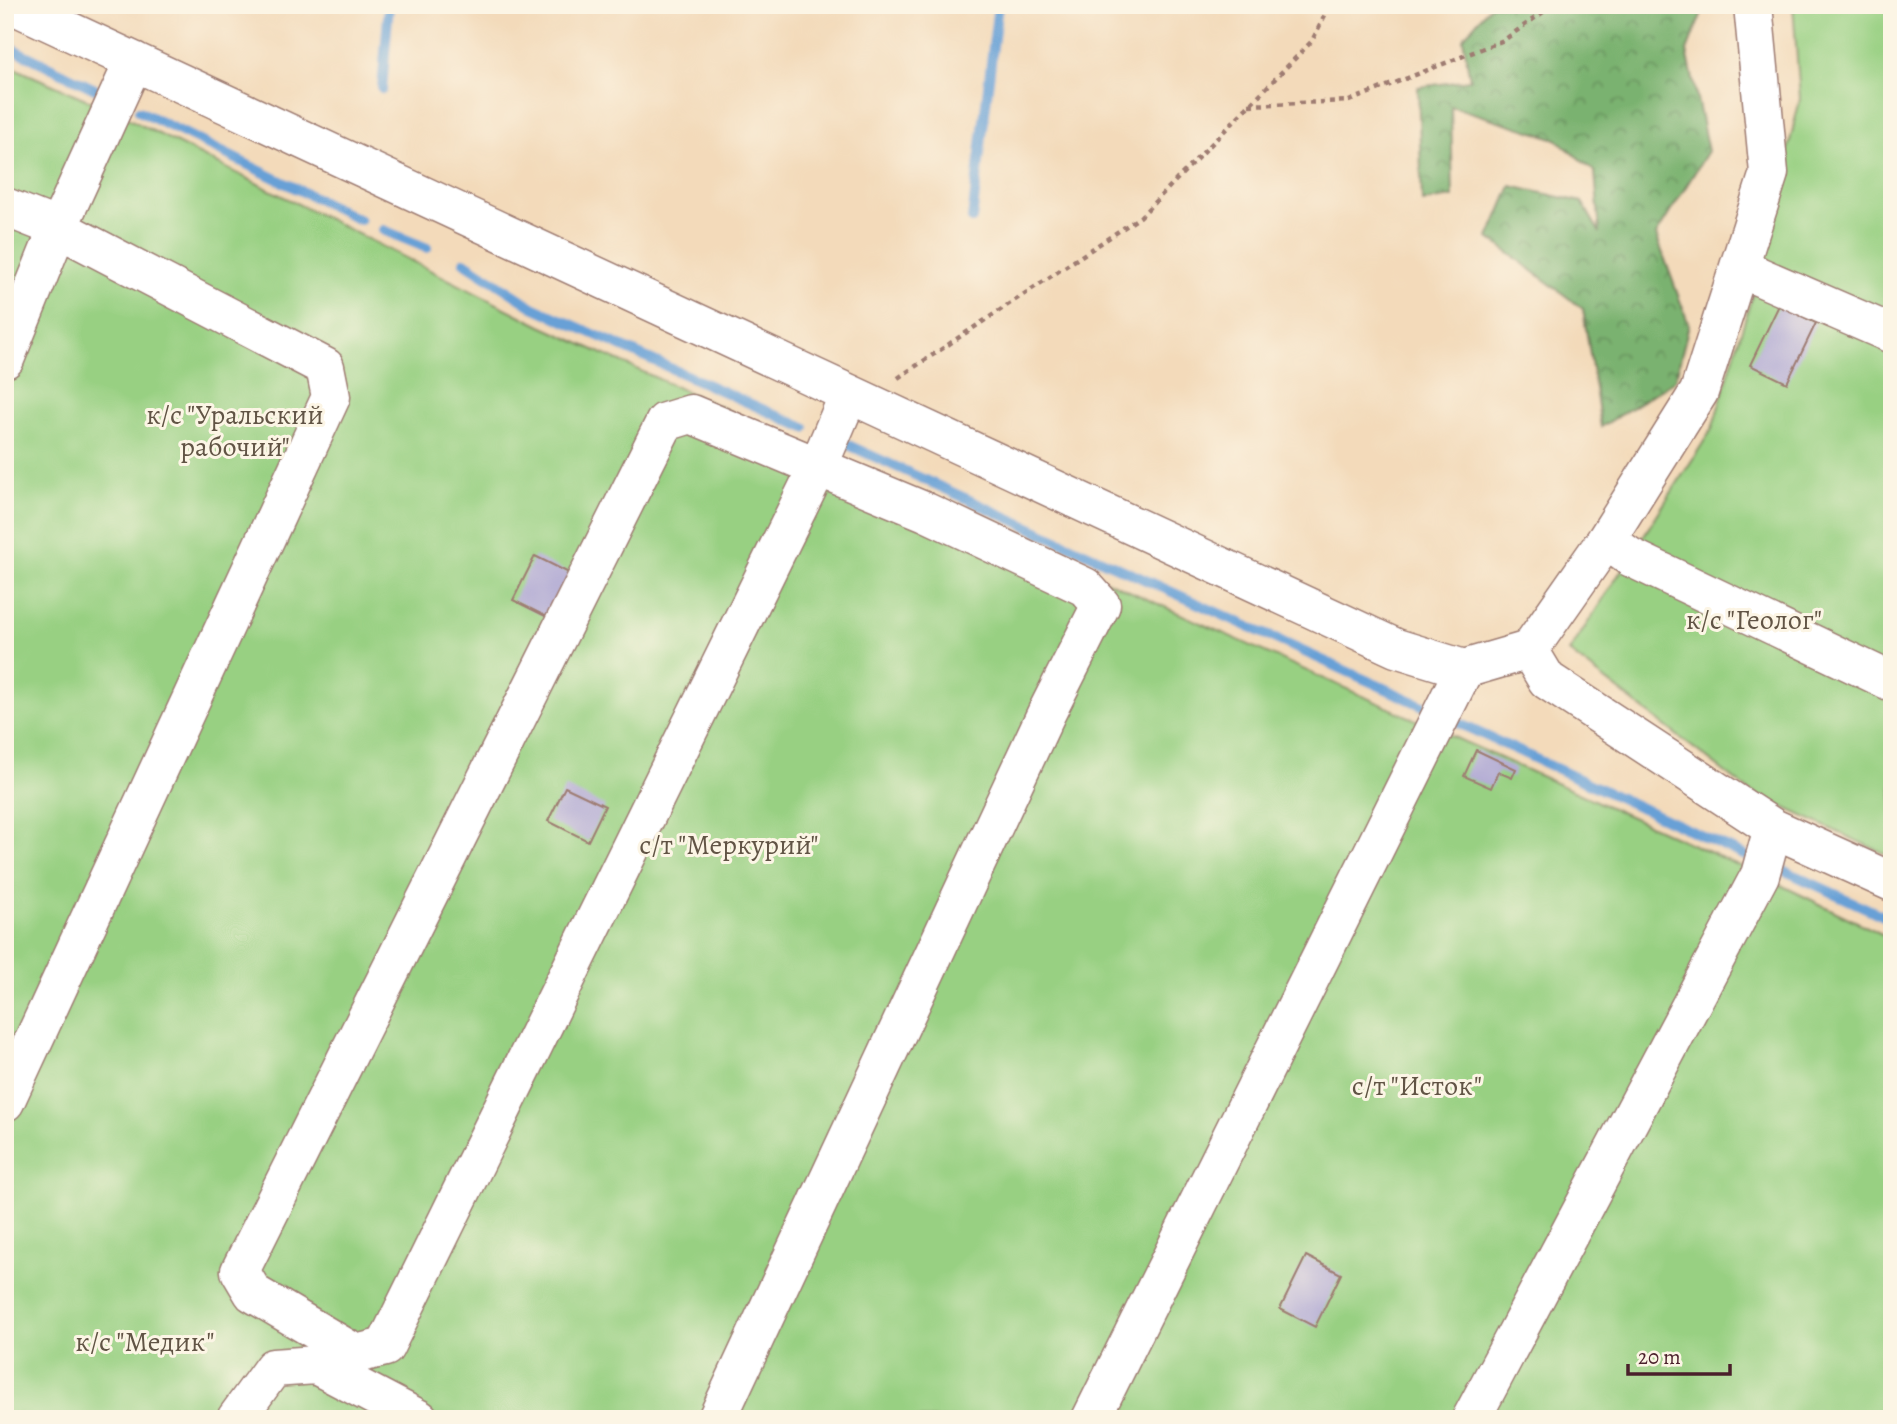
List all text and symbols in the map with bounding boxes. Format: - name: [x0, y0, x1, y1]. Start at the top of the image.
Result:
- park label: к/с "Уральский рабочий": [146, 396, 324, 466]
- park label: к/с "Геолог": [1686, 601, 1822, 639]
- park label: с/т "Меркурий": [639, 826, 819, 864]
- park label: с/т "Исток": [1352, 1067, 1482, 1105]
- park label: к/с "Медик": [75, 1323, 215, 1361]
- scale bar: [1628, 1333, 1729, 1377]
- text: 20 m: [1638, 1343, 1681, 1371]

